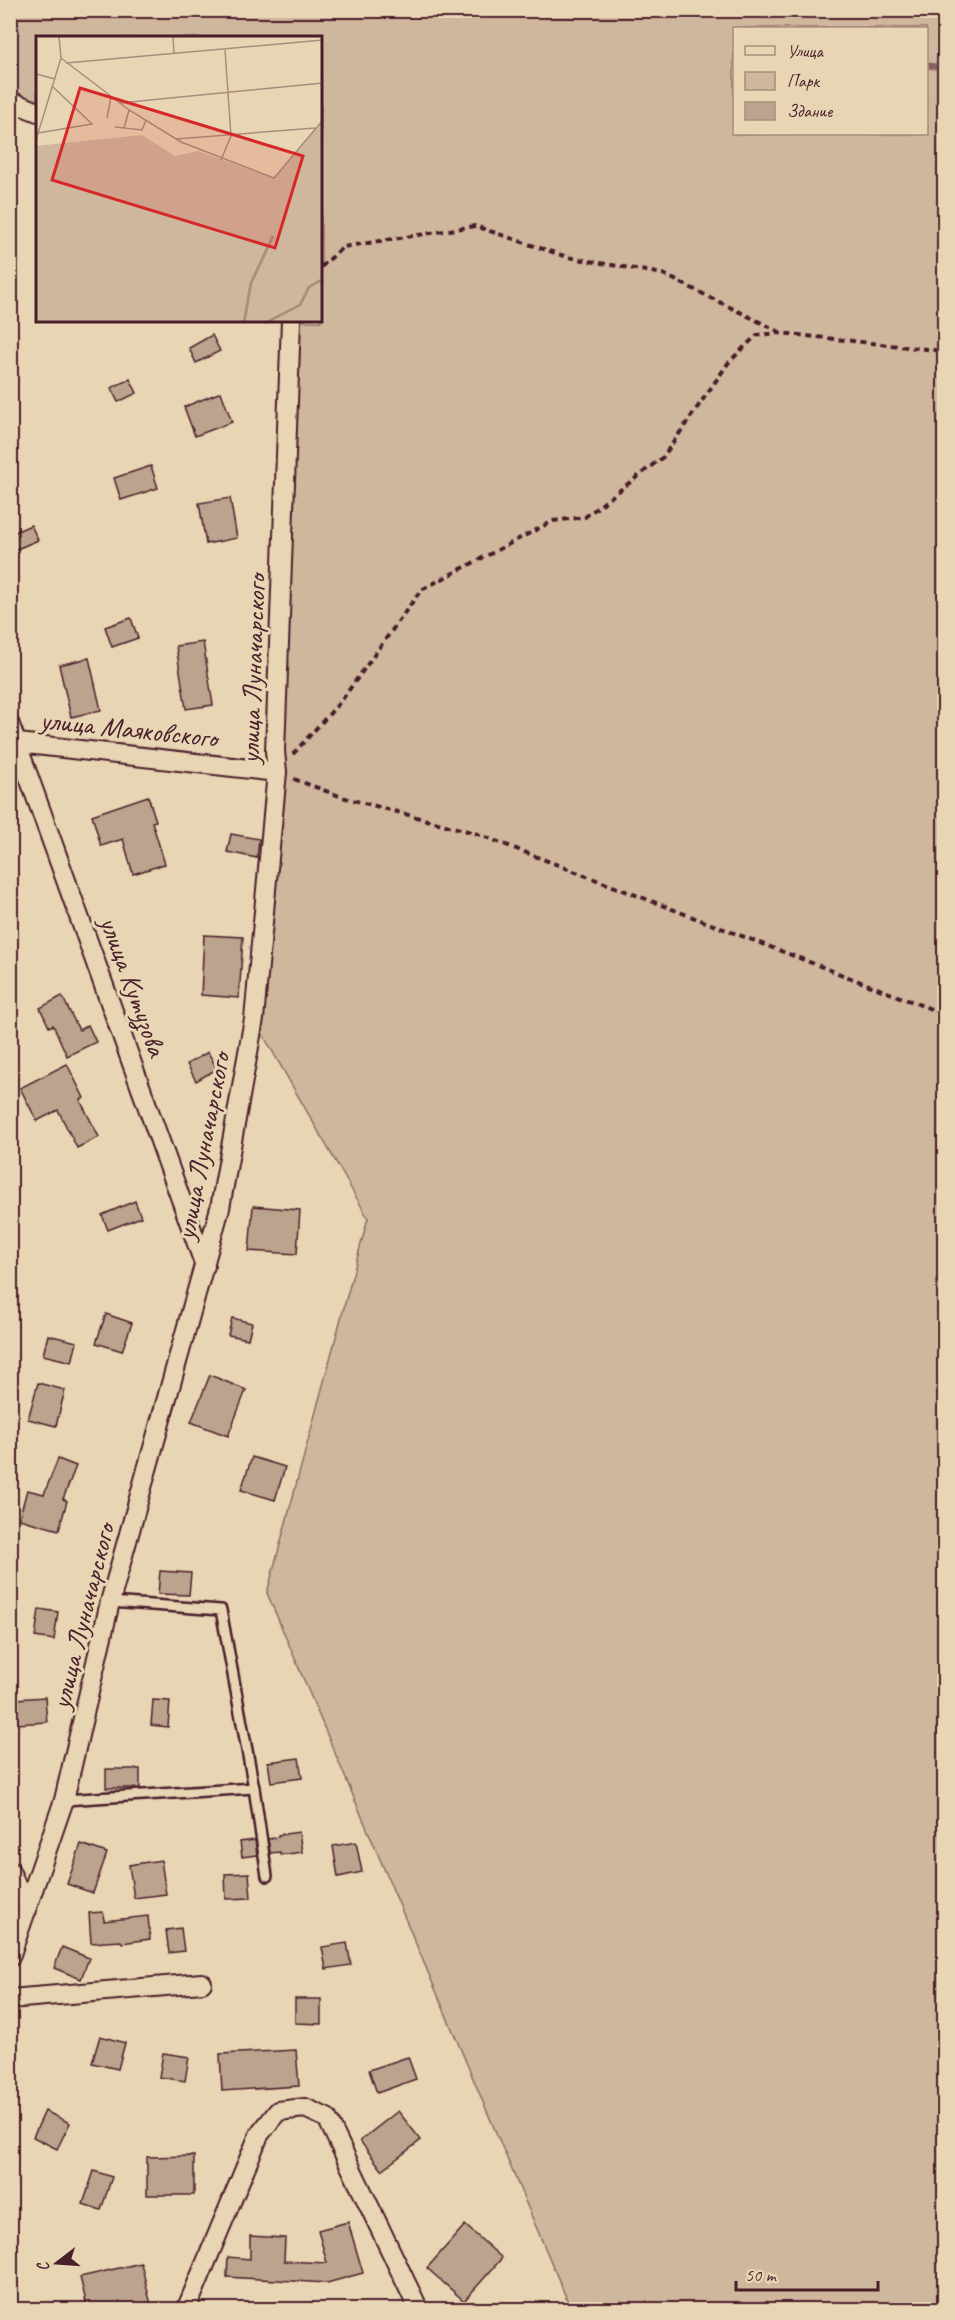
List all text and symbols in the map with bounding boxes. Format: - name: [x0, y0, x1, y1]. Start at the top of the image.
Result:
- legend: [733, 27, 928, 135]
- inset map: [36, 36, 322, 322]
- text: Улица: [787, 40, 824, 62]
- text: Парк: [787, 70, 821, 92]
- text: Здание: [787, 100, 833, 122]
- street label: улица Луначарского: [232, 571, 273, 766]
- street label: улица Маяковского: [37, 702, 222, 756]
- street label: улица Кутузова: [90, 910, 176, 1063]
- street label: улица Луначарского: [167, 1047, 238, 1244]
- street label: улица Луначарского: [42, 1517, 123, 1714]
- north arrow: [27, 2233, 87, 2293]
- scale bar: [736, 2254, 878, 2292]
- text: С: [32, 2258, 54, 2274]
- text: 50 m: [745, 2264, 778, 2286]

